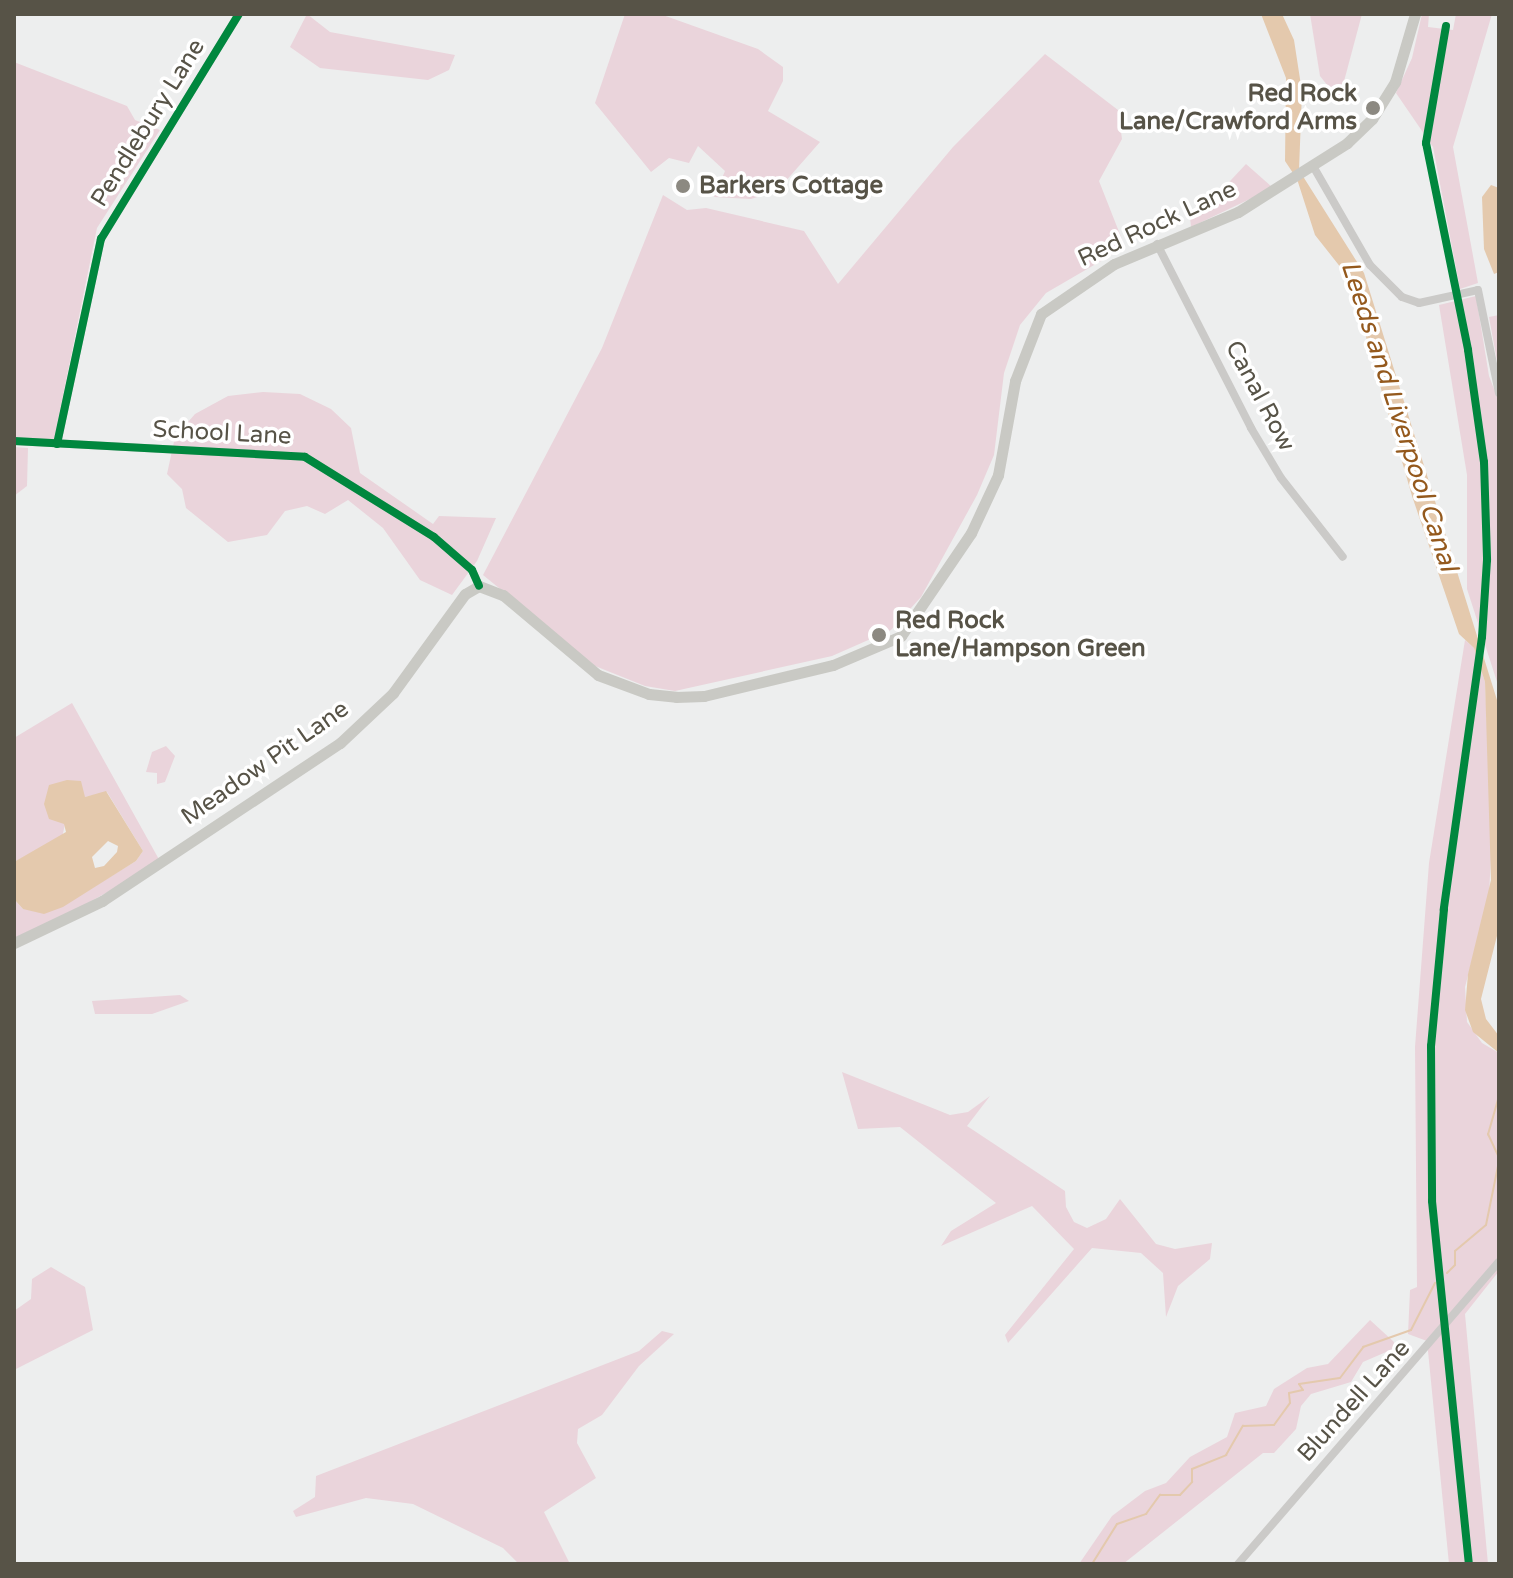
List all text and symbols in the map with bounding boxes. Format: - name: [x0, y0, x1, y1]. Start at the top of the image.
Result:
- street label: Pendlebury Lane: [85, 34, 211, 212]
- place label: Red Rock Lane/Crawford Arms: [1119, 80, 1357, 136]
- marker: Red Rock Lane/Crawford Arms: [1364, 99, 1382, 117]
- place label: Barkers Cottage: [699, 172, 883, 200]
- street label: Red Rock Lane: [1073, 175, 1241, 273]
- marker: Barkers Cottage: [674, 177, 692, 195]
- water label: Leeds and Liverpool Canal: [1334, 257, 1464, 575]
- street label: Canal Row: [1219, 336, 1301, 456]
- street label: School Lane: [152, 415, 292, 451]
- place label: Red Rock Lane/Hampson Green: [895, 607, 1146, 663]
- marker: Red Rock Lane/Hampson Green: [870, 626, 888, 644]
- street label: Meadow Pit Lane: [176, 695, 354, 831]
- street label: Blundell Lane: [1292, 1334, 1416, 1468]

